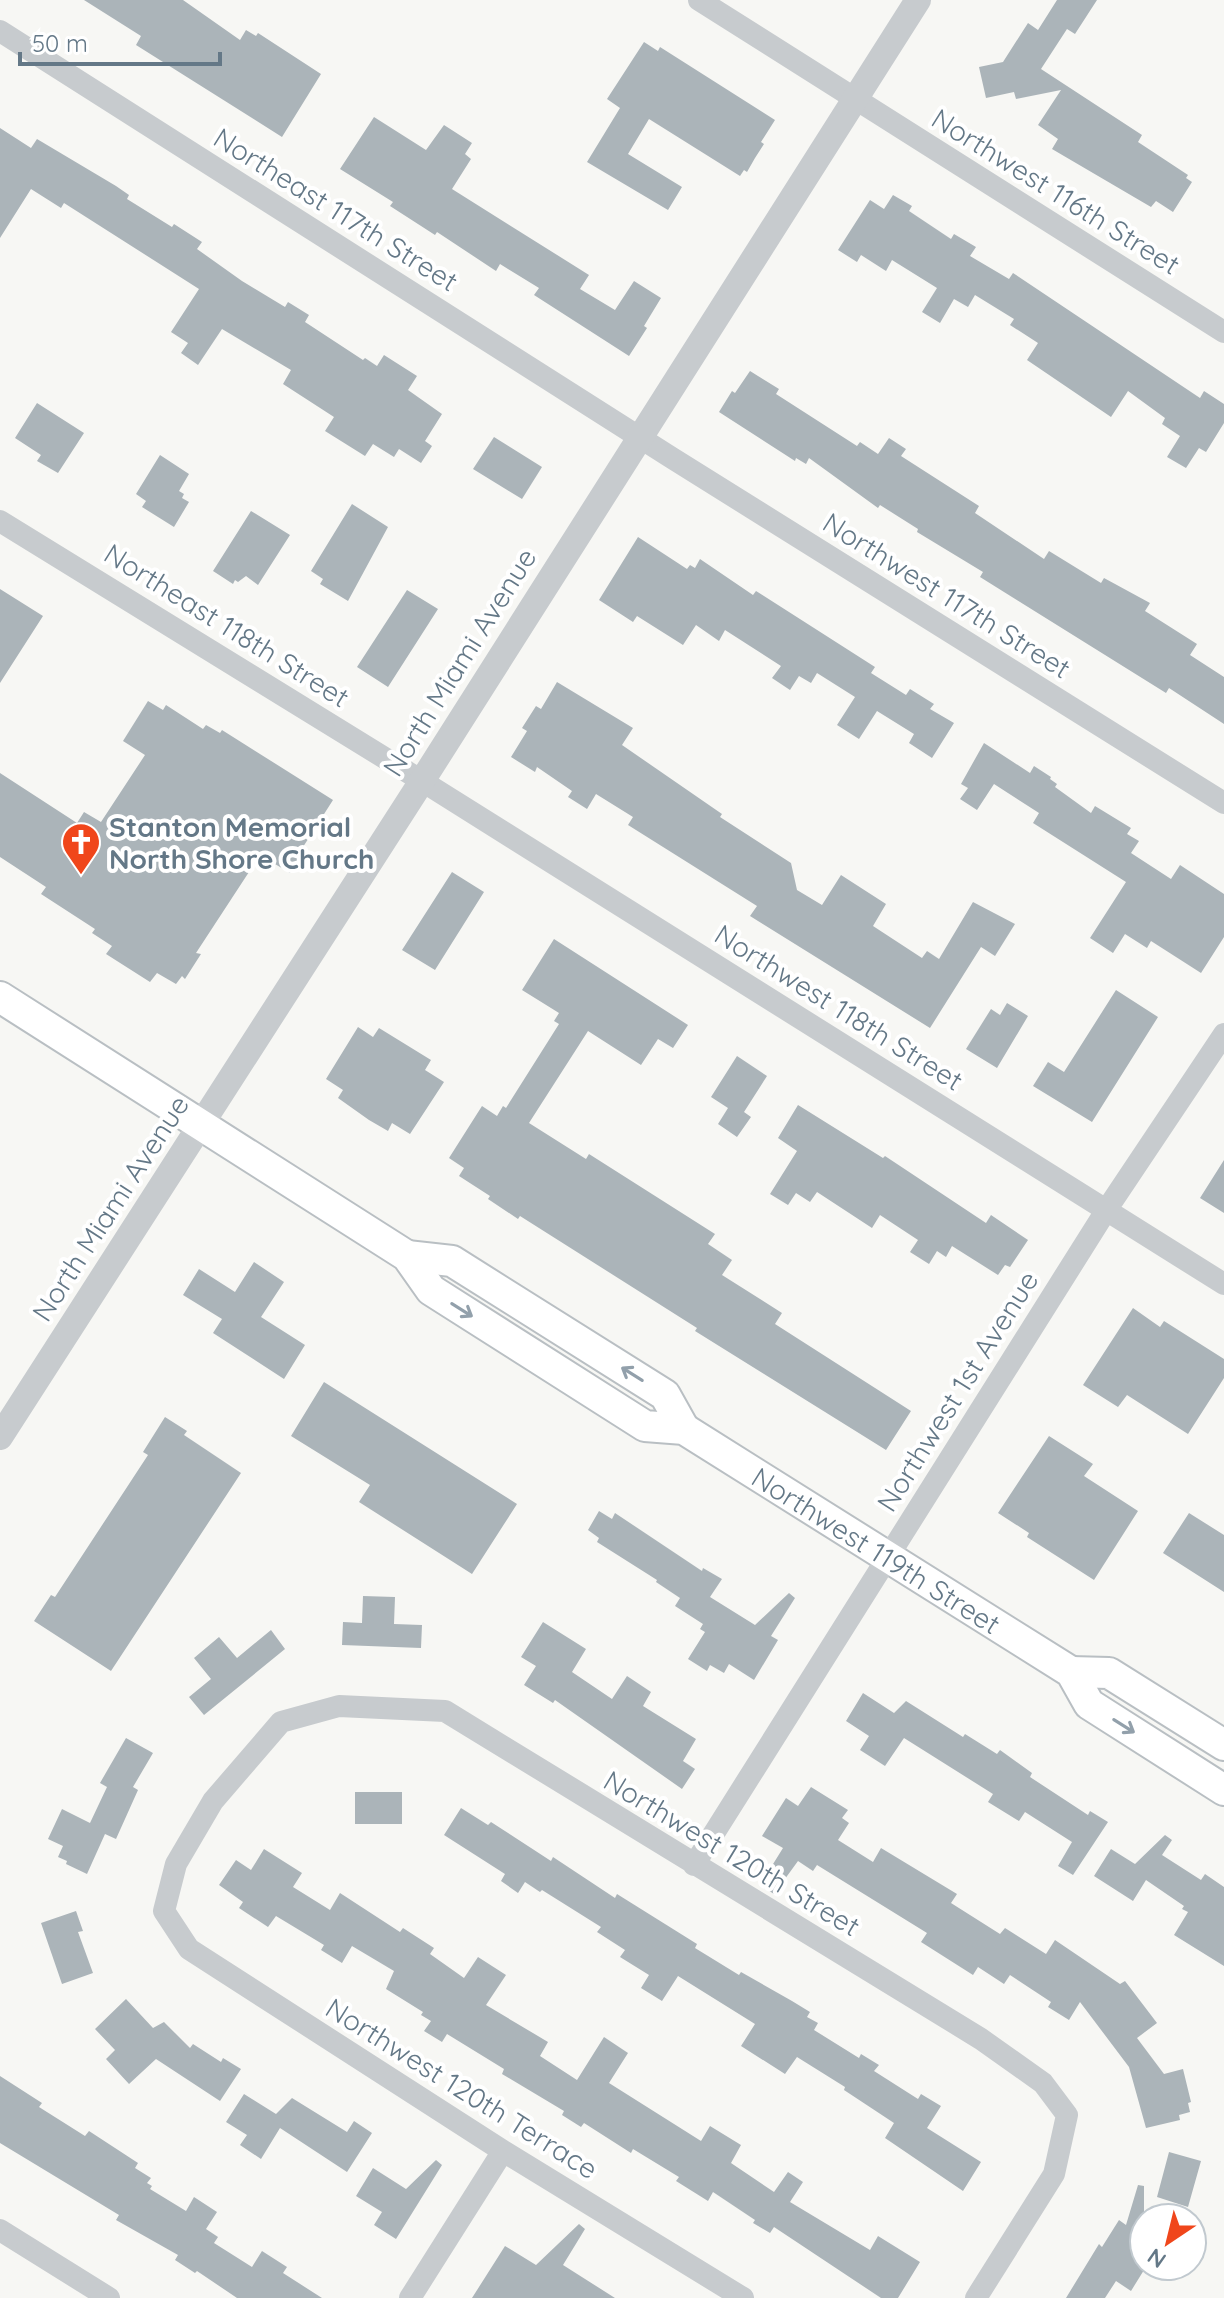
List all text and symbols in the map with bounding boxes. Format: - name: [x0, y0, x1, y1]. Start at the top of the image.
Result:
- scale bar: [20, 16, 220, 66]
- text: 50 m: [32, 28, 88, 58]
- street label: Northwest 116th Street: [925, 100, 1187, 282]
- street label: Northeast 117th Street: [207, 120, 465, 298]
- street label: Northwest 117th Street: [817, 505, 1077, 685]
- street label: Northeast 118th Street: [98, 535, 356, 715]
- street label: North Miami Avenue: [375, 542, 543, 782]
- place label: Stanton Memorial North Shore Church: [109, 809, 374, 876]
- church icon: Stanton Memorial North Shore Church: [60, 821, 102, 876]
- street label: Northwest 118th Street: [708, 916, 970, 1098]
- street label: North Miami Avenue: [24, 1089, 196, 1327]
- street label: Northwest 1st Avenue: [869, 1264, 1045, 1518]
- one-way arrow: [450, 1302, 473, 1318]
- one-way arrow: [621, 1366, 644, 1382]
- street label: Northwest 119th Street: [746, 1459, 1007, 1641]
- one-way arrow: [1112, 1718, 1135, 1734]
- street label: Northwest 120th Street: [598, 1763, 866, 1943]
- street label: Northwest 120th Terrace: [320, 1990, 604, 2186]
- north arrow: [1128, 2202, 1208, 2282]
- text: N: [1142, 2242, 1171, 2274]

